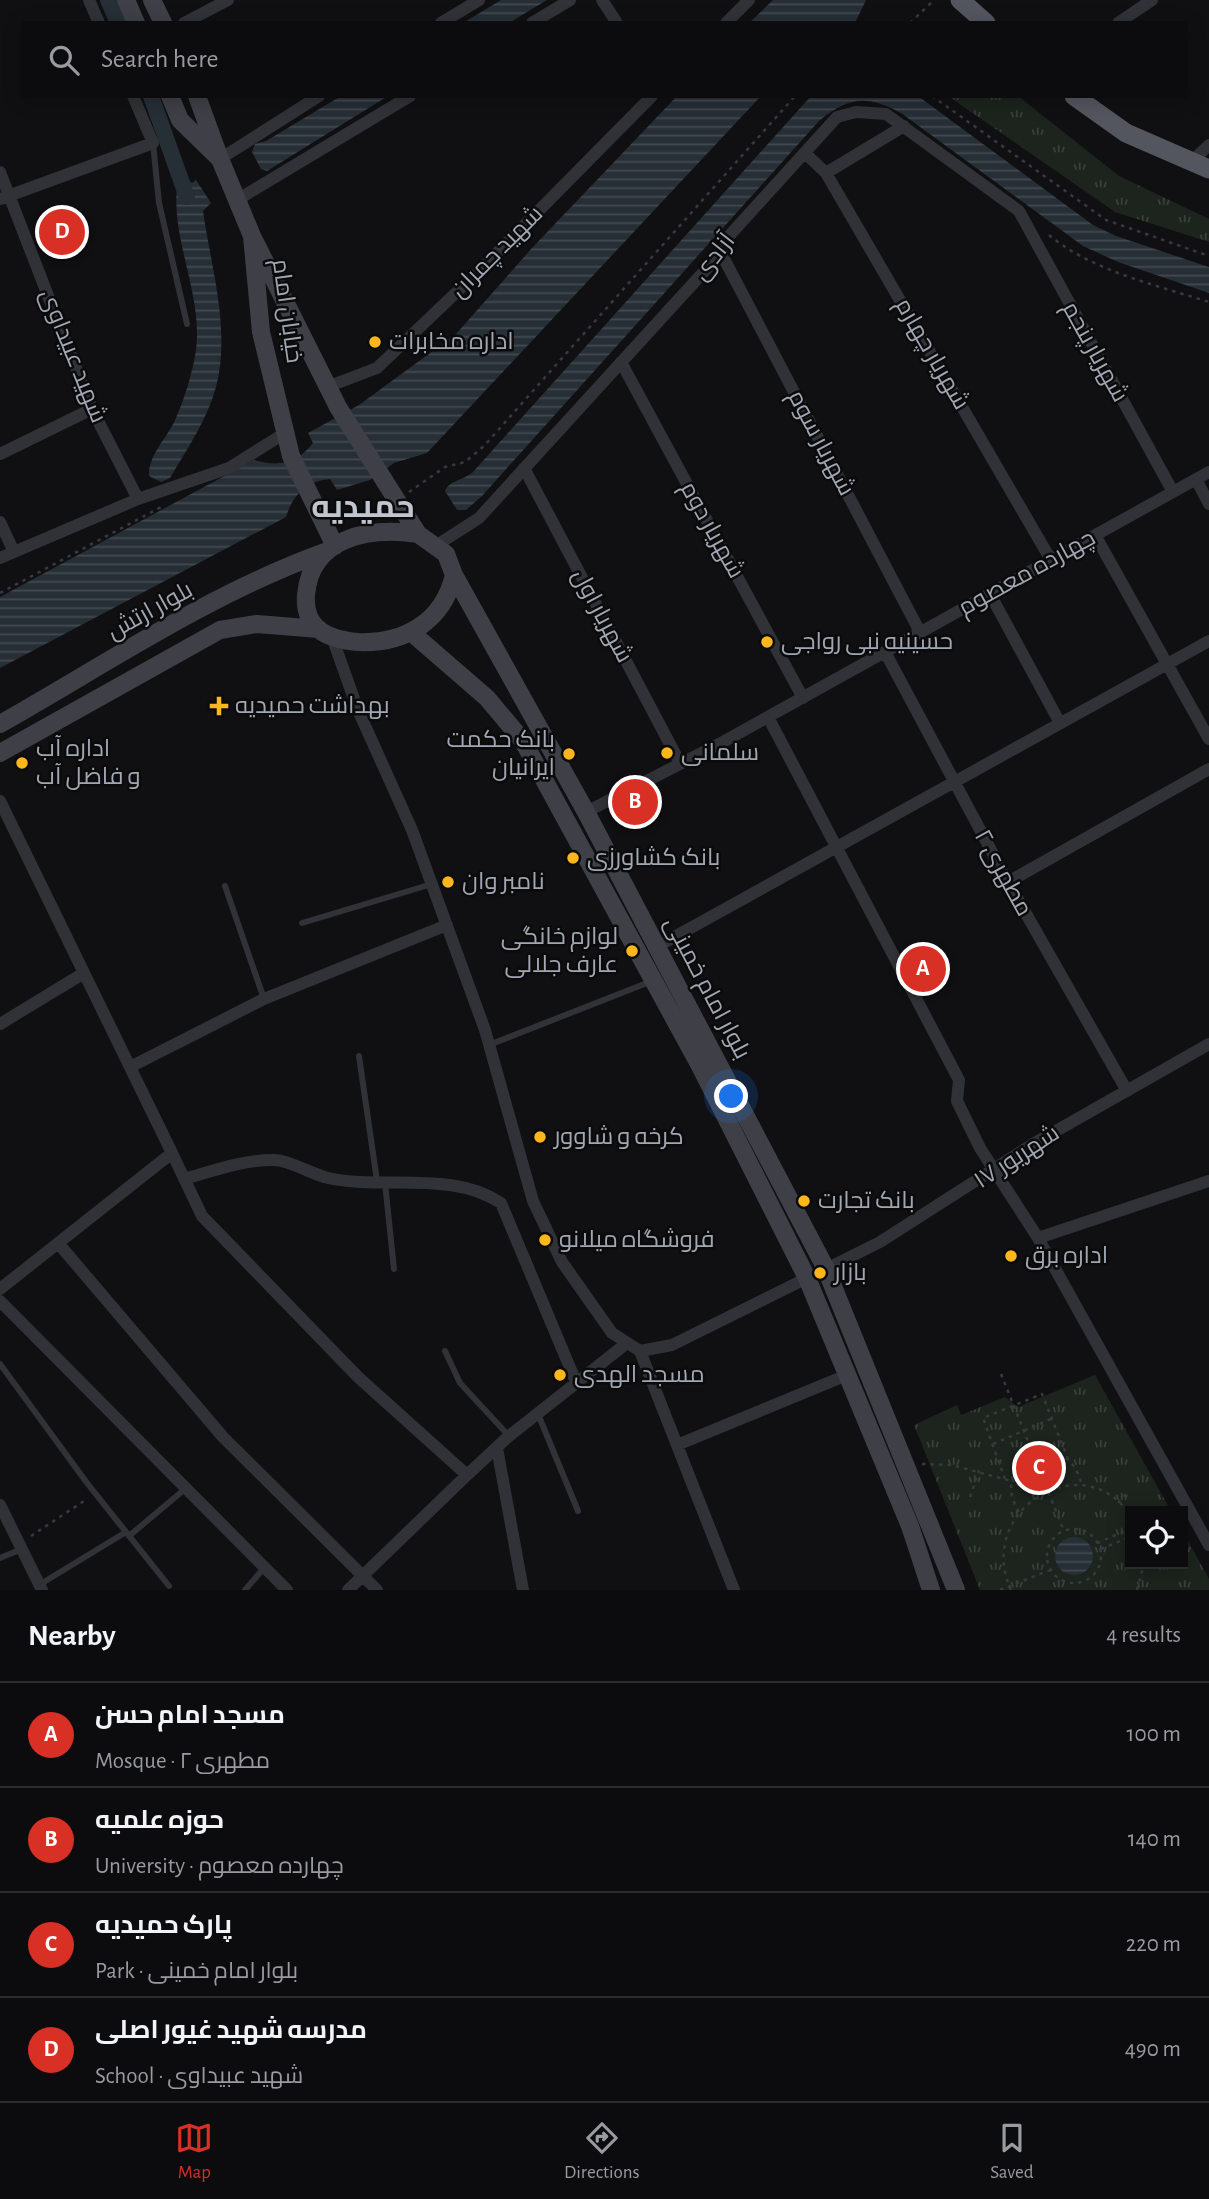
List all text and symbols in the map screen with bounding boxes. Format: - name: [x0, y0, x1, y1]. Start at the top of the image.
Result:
- search box: [21, 21, 1188, 98]
- icon: search: [45, 41, 83, 79]
- text: Search here: [101, 46, 219, 72]
- street label: شهید چمران: [446, 201, 550, 305]
- pin: D: [39, 206, 85, 258]
- street label: آزادی: [687, 227, 741, 286]
- street label: خیابان امام: [265, 257, 306, 365]
- street label: شهید عبیداوی: [34, 285, 112, 427]
- street label: شهریار چهارم: [888, 294, 974, 415]
- street label: شهریار پنجم: [1055, 297, 1133, 408]
- place label: اداره مخابرات: [389, 330, 514, 354]
- marker: اداره مخابرات: [367, 334, 383, 350]
- street label: شهریار سوم: [781, 386, 860, 501]
- street label: شهریار دوم: [673, 477, 749, 584]
- district label: حمیدیه: [311, 491, 415, 524]
- street label: چهارده معصوم: [955, 526, 1101, 623]
- street label: شهریار اول: [567, 565, 637, 667]
- street label: بلوار ارتش: [103, 577, 197, 645]
- place label: حسینیه نبی رواجی: [781, 630, 953, 655]
- marker: حسینیه نبی رواجی: [759, 634, 775, 650]
- place label: بهداشت حمیدیه: [235, 693, 390, 719]
- marker: بهداشت حمیدیه: [209, 696, 229, 716]
- place label: بانک حکمت ایرانیان: [447, 728, 555, 781]
- place label: اداره آب و فاضل آب: [36, 735, 141, 790]
- place label: سلمانی: [681, 741, 759, 766]
- marker: سلمانی: [659, 745, 675, 761]
- marker: بانک حکمت ایرانیان: [561, 746, 577, 762]
- marker: اداره آب و فاضل آب: [14, 755, 30, 771]
- pin: B: [612, 776, 658, 828]
- street label: مطهری ۲: [969, 826, 1036, 921]
- place label: بانک کشاورزی: [587, 845, 720, 871]
- marker: بانک کشاورزی: [565, 850, 581, 866]
- place label: نامبر وان: [462, 870, 545, 895]
- marker: نامبر وان: [440, 874, 456, 890]
- street label: بلوار امام خمینی: [657, 913, 754, 1064]
- place label: لوازم خانگی عارف جلالی: [501, 925, 618, 978]
- marker: لوازم خانگی عارف جلالی: [624, 943, 640, 959]
- pin: A: [900, 943, 946, 995]
- your location: [714, 1079, 748, 1113]
- street label: ۱۷ شهریور: [970, 1120, 1064, 1194]
- place label: کرخه و شاوور: [552, 1124, 684, 1149]
- marker: کرخه و شاوور: [532, 1129, 548, 1145]
- place label: بانک تجارت: [818, 1189, 915, 1213]
- marker: بانک تجارت: [796, 1193, 812, 1209]
- place label: فروشگاه میلانو: [559, 1227, 715, 1252]
- marker: فروشگاه میلانو: [537, 1232, 553, 1248]
- place label: اداره برق: [1025, 1244, 1108, 1270]
- marker: اداره برق: [1003, 1248, 1019, 1264]
- place label: بازار: [832, 1261, 867, 1285]
- marker: بازار: [812, 1265, 828, 1281]
- place label: مسجد الهدی: [574, 1363, 705, 1388]
- marker: مسجد الهدی: [552, 1367, 568, 1383]
- pin: C: [1016, 1442, 1062, 1494]
- map controls: [1125, 1506, 1188, 1569]
- button: locate: [1125, 1506, 1188, 1569]
- text: Nearby: [28, 1621, 116, 1651]
- text: 4 results: [1106, 1624, 1181, 1647]
- text: مسجد امام حسن: [95, 1702, 285, 1728]
- text: A: [44, 1723, 58, 1746]
- text: 100 m: [1127, 1723, 1181, 1746]
- text: Mosque · مطهری ۲: [95, 1750, 270, 1773]
- text: حوزه علمیه: [95, 1807, 224, 1833]
- text: B: [44, 1828, 58, 1851]
- text: 140 m: [1128, 1828, 1181, 1851]
- text: University · چهارده معصوم: [95, 1855, 344, 1878]
- text: پارک حمیدیه: [95, 1912, 232, 1938]
- text: C: [45, 1933, 57, 1956]
- text: 220 m: [1126, 1933, 1181, 1956]
- text: Park · بلوار امام خمینی: [95, 1960, 298, 1983]
- text: مدرسه شهید غیور اصلی: [95, 2017, 367, 2043]
- text: D: [43, 2038, 59, 2061]
- text: 490 m: [1125, 2038, 1181, 2061]
- text: School · شهید عبیداوی: [95, 2065, 303, 2088]
- tab: Map: [175, 2119, 213, 2184]
- tab: Directions: [564, 2119, 640, 2184]
- tab: Saved: [990, 2119, 1034, 2184]

